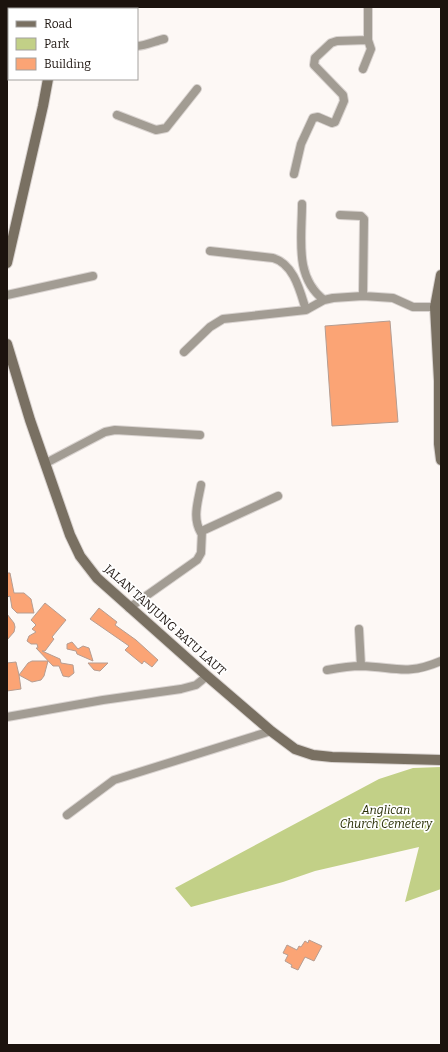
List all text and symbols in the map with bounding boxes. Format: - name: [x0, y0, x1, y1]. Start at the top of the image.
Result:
- legend: [8, 8, 138, 80]
- text: Road: [44, 17, 72, 31]
- text: Park: [44, 37, 70, 51]
- text: Building: [44, 57, 91, 71]
- street label: JALAN TANJUNG BATU LAUT: [101, 561, 229, 678]
- park label: Anglican Church Cemetery: [340, 803, 433, 831]

